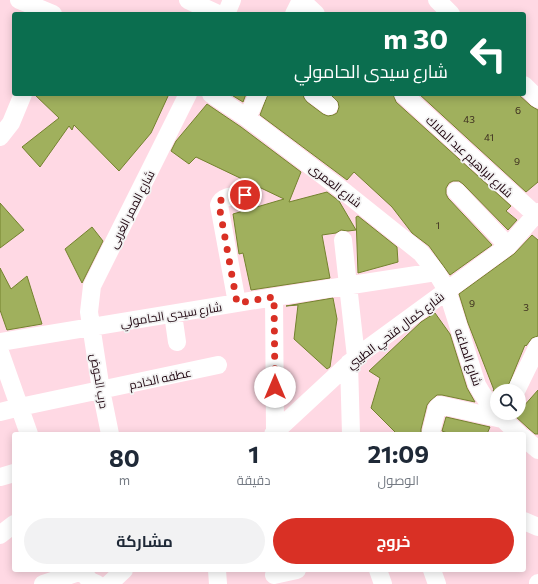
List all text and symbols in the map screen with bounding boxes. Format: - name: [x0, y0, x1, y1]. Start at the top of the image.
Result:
- text: 30 m: [383, 21, 448, 55]
- icon: left: [462, 28, 514, 80]
- text: شارع سيدى الحامولي: [294, 60, 448, 82]
- house number: 6: [515, 104, 521, 116]
- street label: شارع ابراهيم عبد الملاك: [422, 112, 516, 201]
- house number: 43: [463, 113, 475, 125]
- house number: 41: [484, 131, 494, 143]
- house number: 9: [514, 155, 520, 167]
- street label: شارع العمرى: [306, 160, 365, 211]
- street label: شارع الممر الغربى: [105, 168, 159, 251]
- pin: [228, 178, 262, 212]
- icon: arrive: [234, 184, 256, 206]
- house number: 1: [436, 219, 440, 231]
- street label: شارع كمال فتحي الطيبي: [344, 289, 449, 374]
- house number: 9: [469, 297, 475, 309]
- street label: شارع سيدى الحامولي: [119, 299, 223, 333]
- house number: 3: [523, 301, 529, 313]
- street label: شارع الصاغه: [451, 326, 485, 388]
- street label: درب الحوض: [87, 352, 112, 410]
- street label: عطفه الخادم: [127, 365, 193, 393]
- position arrow: [254, 366, 296, 408]
- map controls: [490, 384, 526, 420]
- button: search: [490, 384, 526, 420]
- text: 1: [248, 439, 259, 468]
- text: 21:09: [367, 439, 429, 468]
- text: 80: [109, 443, 140, 472]
- text: m: [119, 472, 130, 488]
- text: دقيقة: [237, 472, 271, 488]
- text: الوصول: [378, 472, 419, 488]
- button: مشاركة: [24, 518, 265, 564]
- button: خروج: [273, 518, 514, 564]

